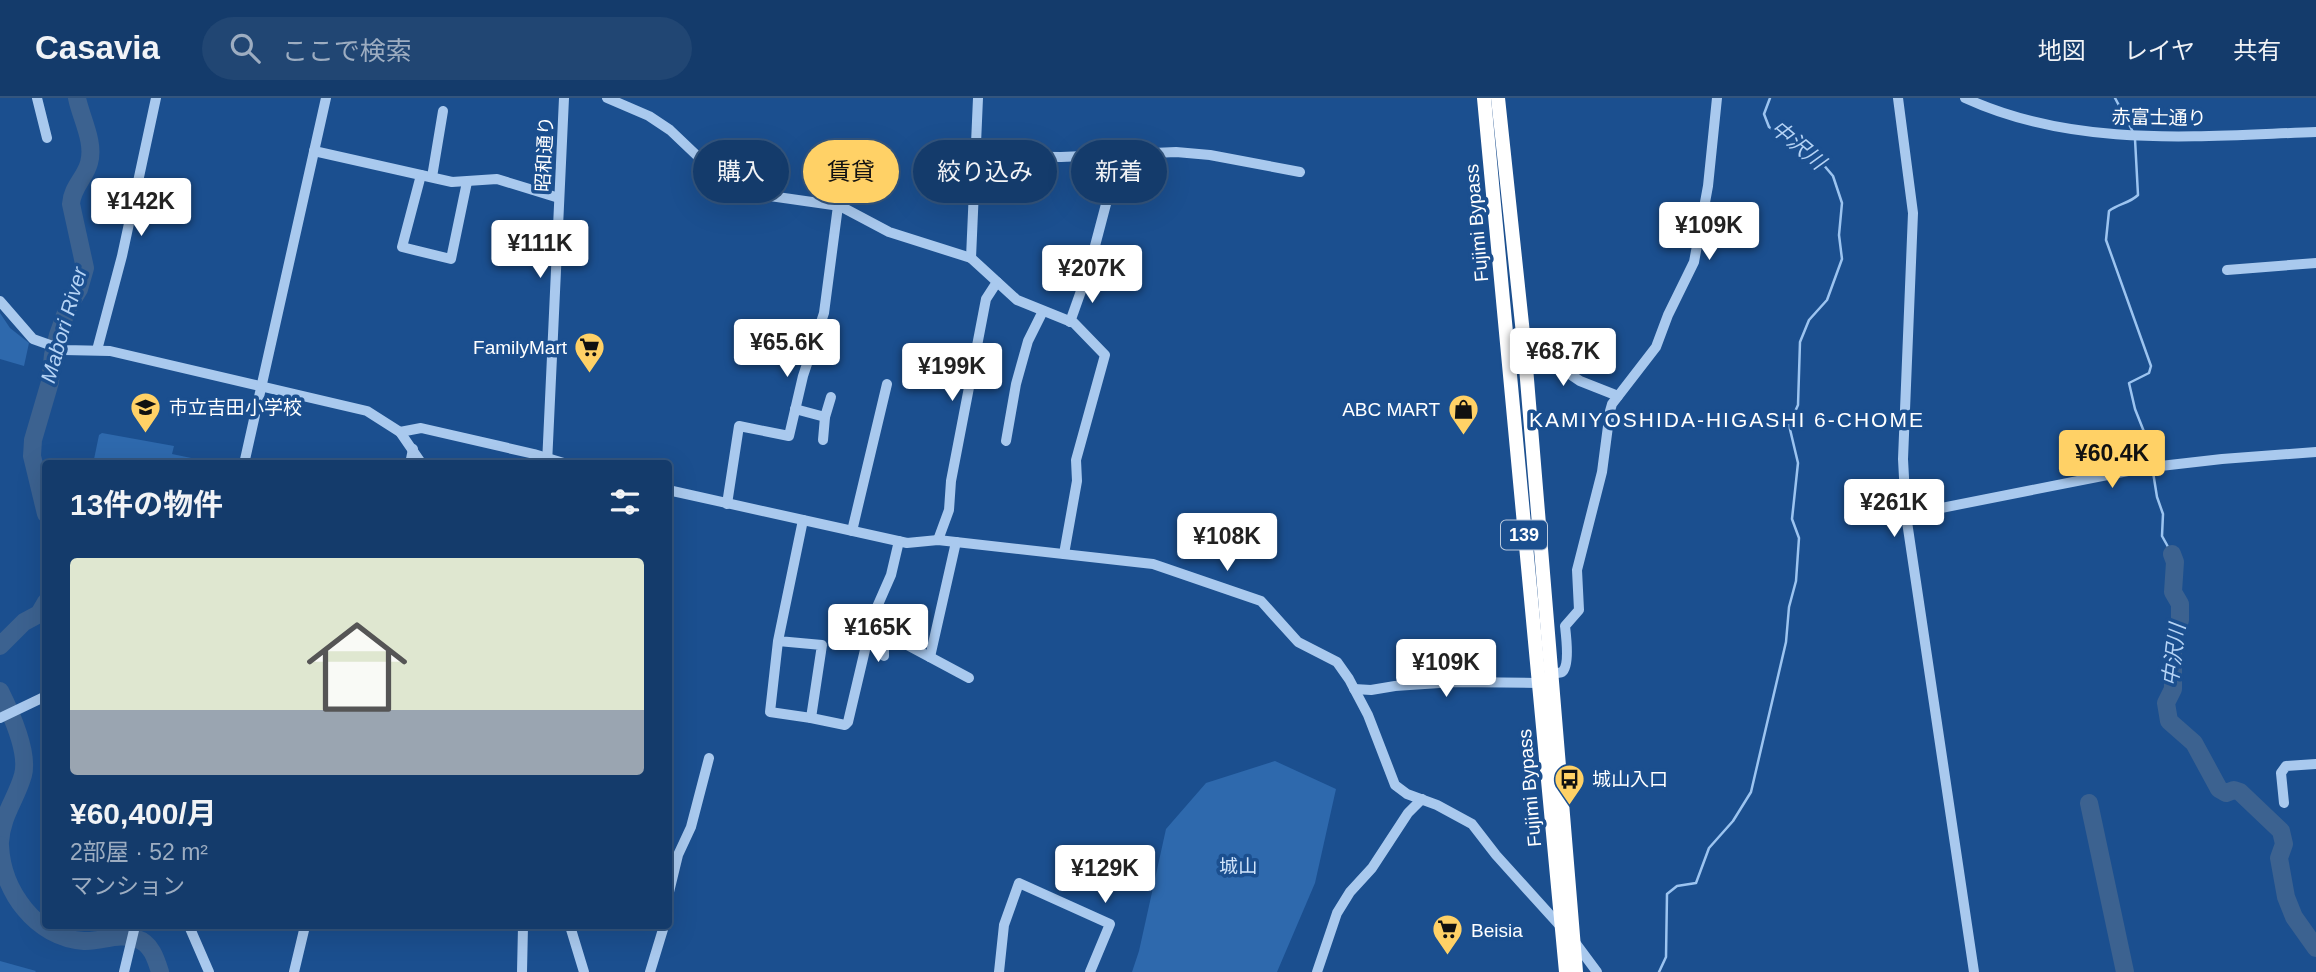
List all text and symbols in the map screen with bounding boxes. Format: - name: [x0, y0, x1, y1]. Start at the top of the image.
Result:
- search box: [202, 17, 692, 80]
- text: Casavia: [35, 29, 160, 66]
- icon: search: [226, 29, 264, 67]
- text: ここで検索: [282, 36, 412, 66]
- text: 地図: [2038, 37, 2086, 64]
- text: レイヤ: [2124, 37, 2195, 64]
- text: 共有: [2233, 37, 2281, 64]
- street label: 赤富士通り: [2111, 106, 2207, 129]
- street label: 昭和通り: [532, 116, 557, 193]
- water label: 中沢川: [1767, 116, 1831, 175]
- chip: 購入: [693, 140, 789, 203]
- chip: 賃貸: [803, 140, 899, 203]
- chip: 絞り込み: [913, 140, 1057, 203]
- chip: 新着: [1071, 140, 1167, 203]
- street label: Fujimi Bypass: [1461, 163, 1492, 283]
- pin: ¥142K: [92, 178, 190, 238]
- text: ¥142K: [107, 188, 175, 214]
- pin: ¥109K: [1660, 202, 1758, 262]
- text: ¥109K: [1675, 212, 1743, 238]
- pin: ¥111K: [491, 220, 589, 280]
- text: ¥111K: [507, 230, 573, 256]
- pin: ¥207K: [1043, 246, 1141, 305]
- text: ¥207K: [1058, 255, 1126, 281]
- water label: Mabori River: [36, 264, 91, 385]
- pin: ¥65.6K: [730, 320, 844, 379]
- pin: ¥68.7K: [1506, 328, 1620, 388]
- text: ¥65.6K: [750, 329, 824, 355]
- supermarket icon: FamilyMart: [573, 330, 607, 374]
- place label: FamilyMart: [473, 337, 568, 358]
- text: ¥68.7K: [1526, 338, 1600, 364]
- pin: ¥199K: [903, 344, 1001, 403]
- text: ¥199K: [918, 353, 986, 379]
- school or university icon: 市立吉田小学校: [129, 390, 163, 434]
- shop icon: ABC MART: [1446, 392, 1480, 436]
- place label: 市立吉田小学校: [169, 397, 302, 418]
- place label: ABC MART: [1342, 399, 1440, 420]
- district label: KAMIYOSHIDA-HIGASHI 6-CHOME: [1529, 408, 1925, 431]
- pin: ¥60.4K: [2055, 430, 2169, 490]
- text: ¥60.4K: [2075, 440, 2149, 466]
- pin: ¥261K: [1845, 480, 1943, 539]
- icon: filters: [606, 483, 644, 521]
- text: 13件の物件: [70, 488, 223, 521]
- text: ¥261K: [1860, 489, 1928, 515]
- pin: ¥108K: [1178, 514, 1276, 573]
- road number: 139: [1501, 520, 1547, 550]
- text: ¥108K: [1193, 523, 1261, 549]
- icon: home: [294, 604, 420, 730]
- pin: ¥165K: [829, 604, 927, 664]
- text: ¥165K: [844, 614, 912, 640]
- water label: 中沢川: [2158, 620, 2189, 688]
- pin: ¥109K: [1397, 640, 1495, 699]
- text: ¥109K: [1412, 649, 1480, 675]
- street label: Fujimi Bypass: [1514, 728, 1545, 848]
- bus stop icon: 城山入口: [1552, 762, 1586, 806]
- place label: 城山入口: [1592, 769, 1668, 790]
- text: ¥60,400/月: [70, 797, 217, 830]
- text: 2部屋 · 52 m²: [70, 839, 208, 865]
- pin: ¥129K: [1056, 846, 1154, 905]
- text: ¥129K: [1071, 855, 1139, 881]
- park label: 城山: [1219, 856, 1257, 877]
- text: マンション: [70, 873, 185, 899]
- supermarket icon: Beisia: [1431, 913, 1465, 957]
- place label: Beisia: [1471, 920, 1523, 941]

